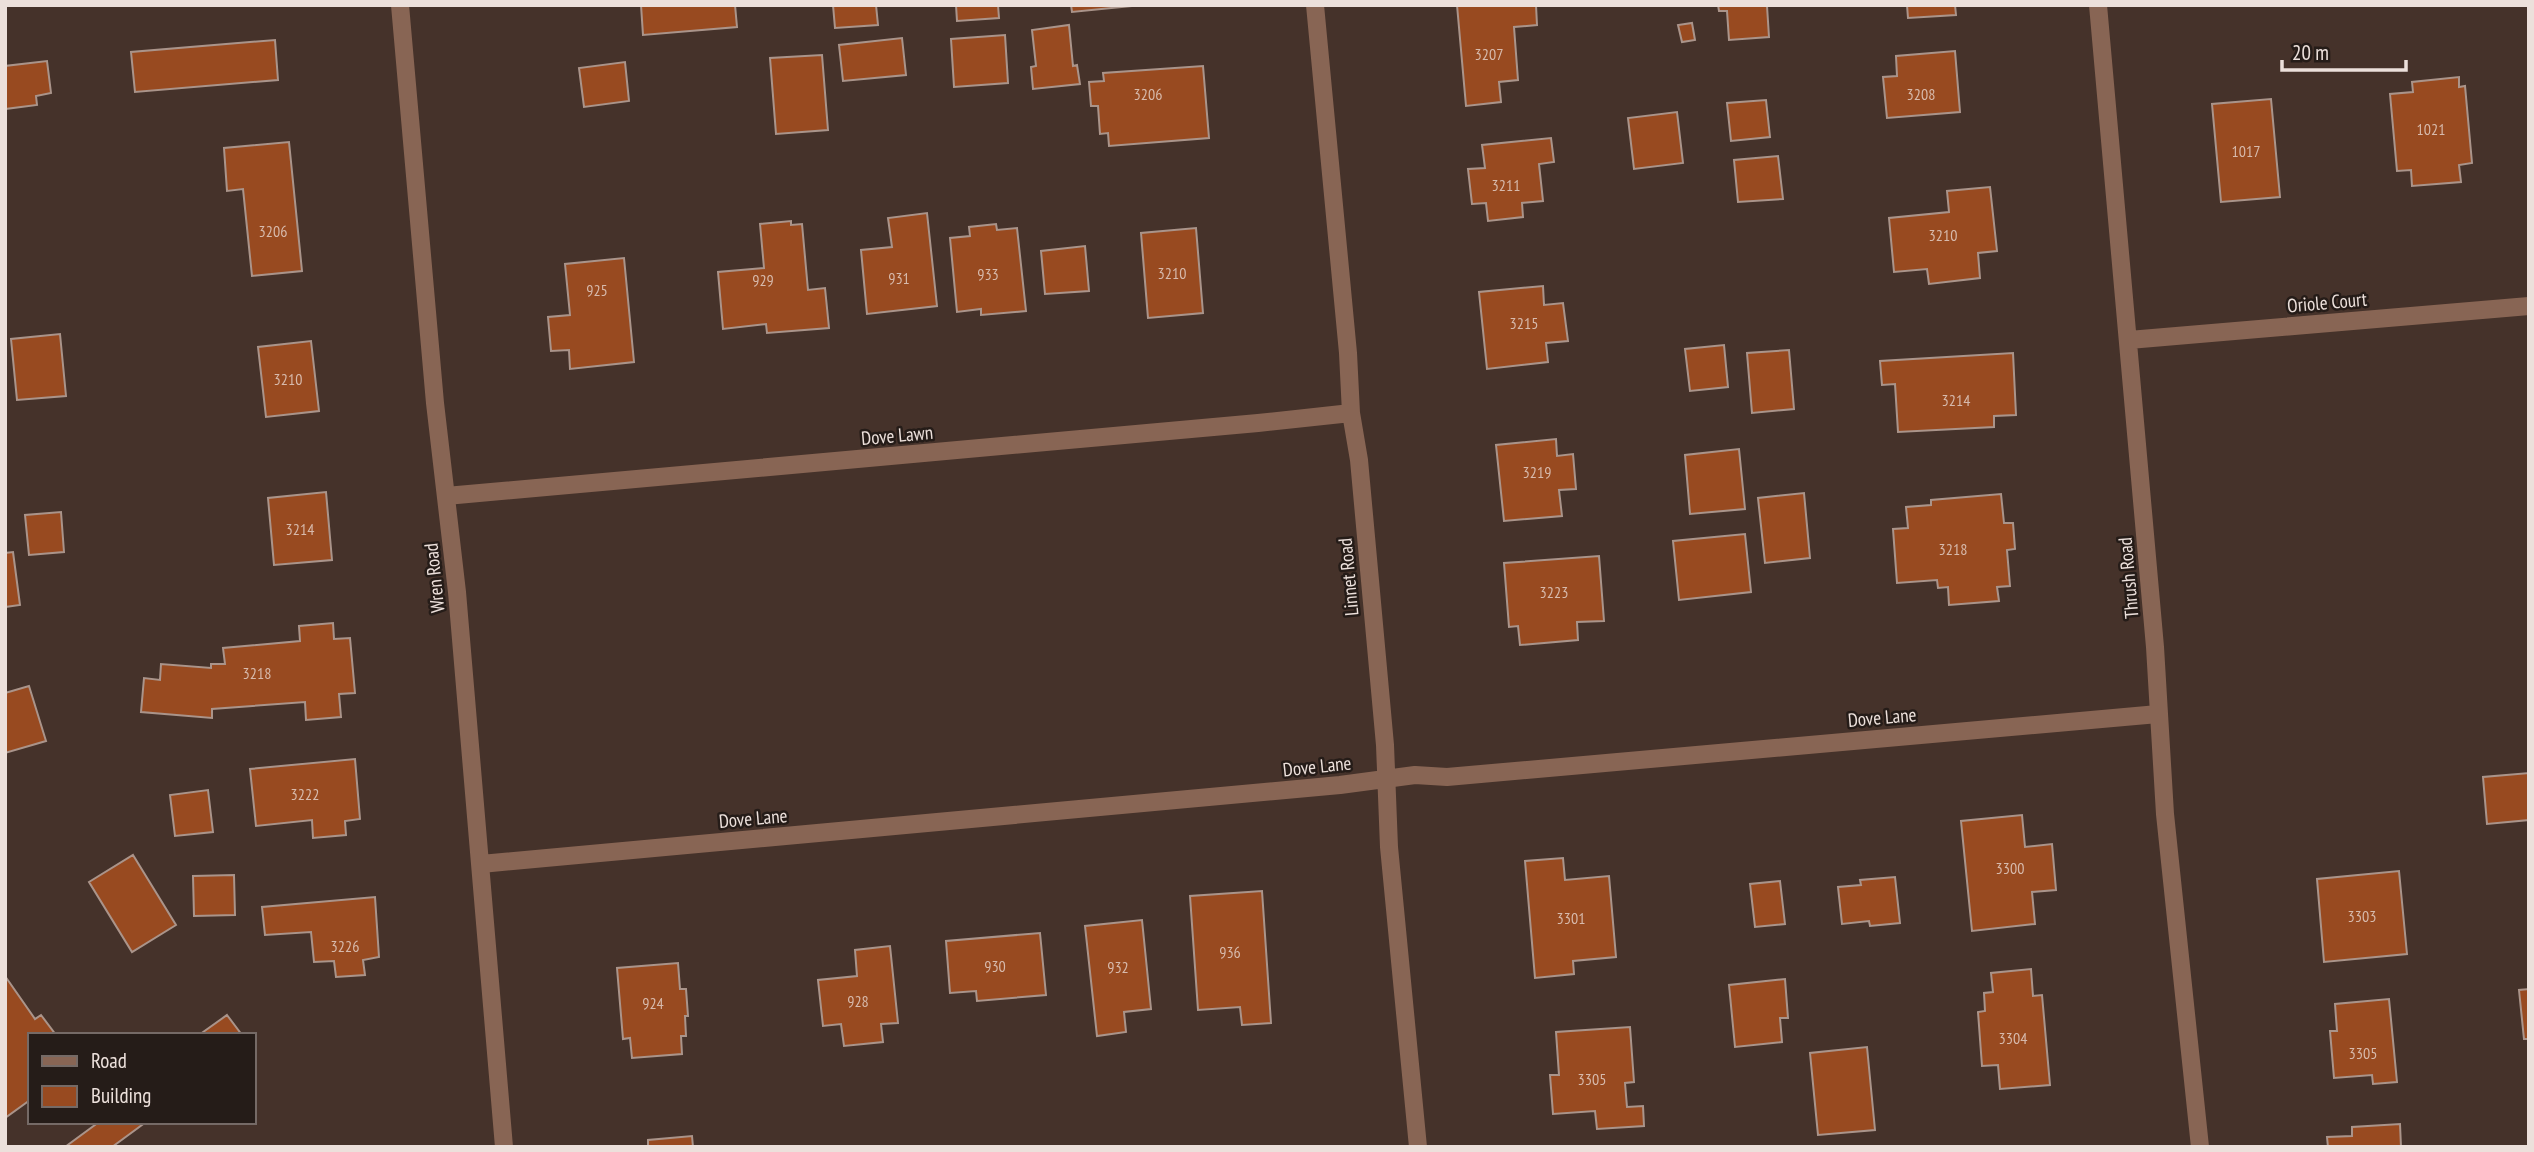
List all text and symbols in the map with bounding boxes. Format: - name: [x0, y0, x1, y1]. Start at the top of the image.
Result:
- scale bar: [2282, 28, 2406, 72]
- text: 20 m: [2292, 39, 2329, 66]
- house number: 3207: [1475, 44, 1503, 64]
- house number: 3206: [1134, 84, 1162, 104]
- house number: 3208: [1907, 84, 1935, 104]
- house number: 1021: [2417, 119, 2445, 139]
- house number: 1017: [2232, 141, 2260, 161]
- house number: 3211: [1492, 175, 1520, 195]
- house number: 3206: [259, 221, 287, 241]
- house number: 3210: [1929, 225, 1957, 245]
- house number: 3210: [1158, 263, 1186, 283]
- house number: 933: [977, 264, 999, 284]
- house number: 931: [888, 268, 910, 288]
- house number: 929: [752, 270, 774, 290]
- house number: 925: [586, 280, 608, 300]
- street label: Oriole Court: [2286, 287, 2369, 317]
- house number: 3215: [1510, 313, 1538, 333]
- house number: 3210: [274, 369, 302, 389]
- house number: 3214: [1942, 390, 1970, 410]
- street label: Dove Lawn: [860, 420, 934, 450]
- house number: 3219: [1523, 462, 1551, 482]
- house number: 3214: [286, 519, 314, 539]
- street label: Thrush Road: [2112, 536, 2144, 620]
- street label: Linnet Road: [1333, 537, 1363, 617]
- house number: 3218: [1939, 539, 1967, 559]
- street label: Wren Road: [418, 542, 450, 614]
- house number: 3223: [1540, 582, 1568, 602]
- house number: 3218: [243, 663, 271, 683]
- street label: Dove Lane: [1847, 702, 1917, 732]
- street label: Dove Lane: [1282, 750, 1353, 782]
- house number: 3222: [291, 784, 319, 804]
- street label: Dove Lane: [718, 803, 788, 833]
- house number: 3300: [1996, 858, 2024, 878]
- house number: 3303: [2348, 906, 2376, 926]
- house number: 3301: [1557, 908, 1585, 928]
- house number: 3226: [331, 936, 359, 956]
- house number: 936: [1219, 942, 1241, 962]
- house number: 930: [984, 956, 1006, 976]
- house number: 932: [1107, 957, 1129, 977]
- house number: 928: [847, 991, 869, 1011]
- house number: 924: [642, 993, 664, 1013]
- house number: 3304: [1999, 1028, 2027, 1048]
- legend: [28, 1033, 256, 1124]
- house number: 3305: [2349, 1043, 2377, 1063]
- text: Road: [91, 1047, 127, 1074]
- house number: 3305: [1578, 1069, 1606, 1089]
- text: Building: [91, 1082, 151, 1109]

